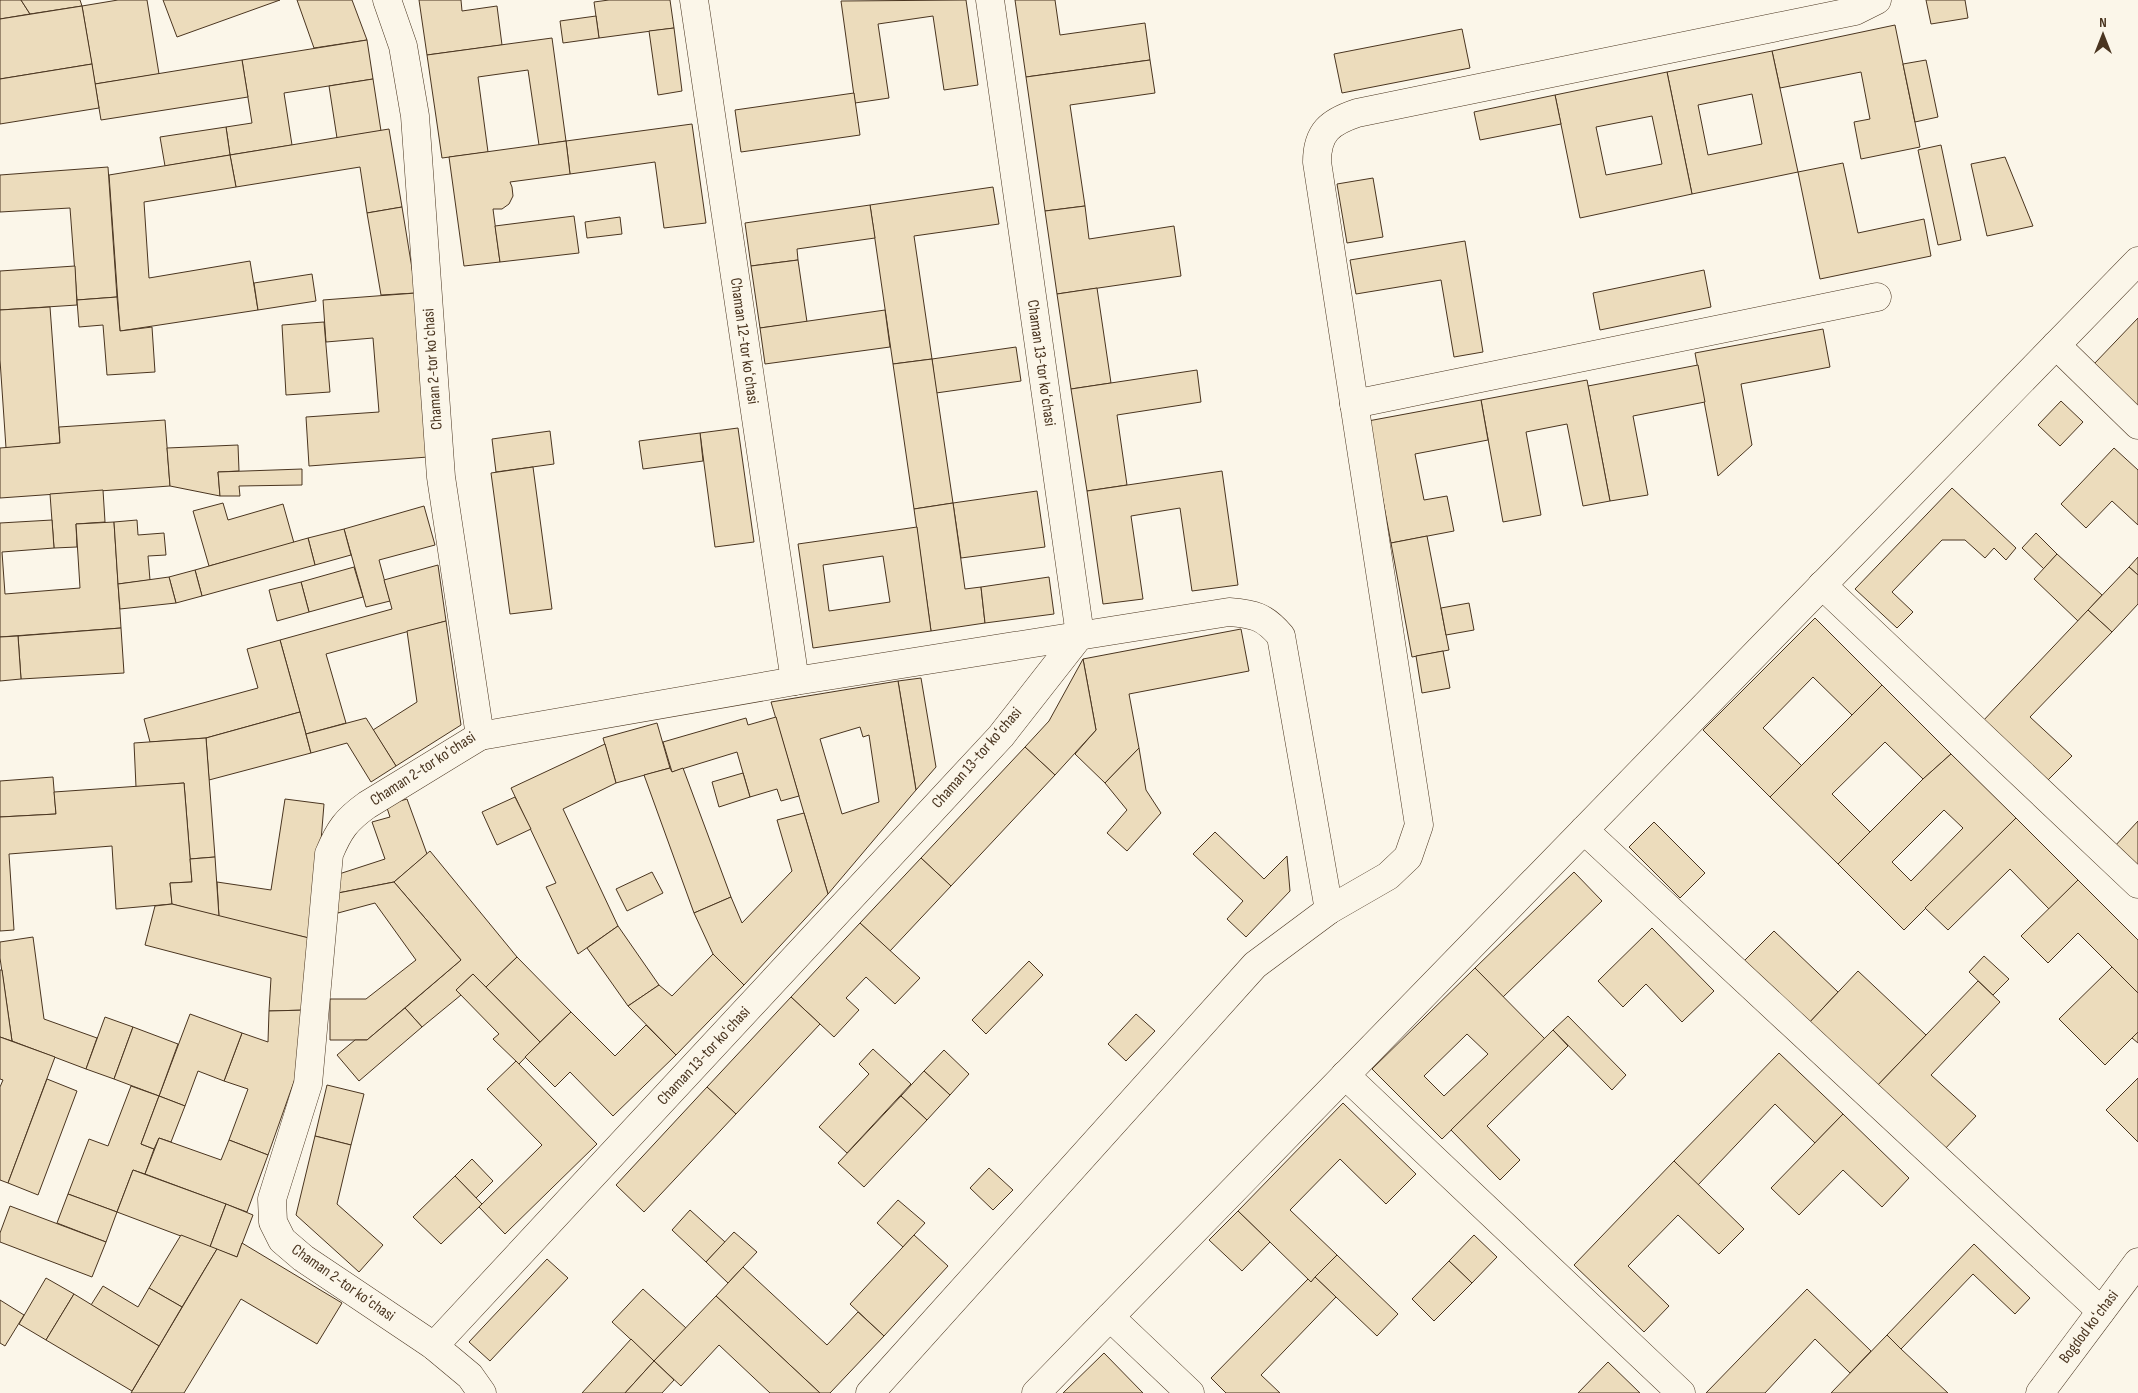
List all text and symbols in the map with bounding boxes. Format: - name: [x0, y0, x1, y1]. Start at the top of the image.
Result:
- north arrow: [2078, 10, 2128, 60]
- text: N: [2099, 14, 2107, 31]
- street label: Chaman 12-tor koʻchasi: [726, 277, 762, 405]
- street label: Chaman 13-tor koʻchasi: [1023, 299, 1059, 427]
- street label: Chaman 2-tor koʻchasi: [419, 308, 447, 430]
- street label: Chaman 13-tor koʻchasi: [928, 704, 1026, 812]
- street label: Chaman 2-tor koʻchasi: [367, 728, 479, 810]
- street label: Chaman 13-tor koʻchasi: [654, 1003, 754, 1109]
- street label: Chaman 2-tor koʻchasi: [288, 1240, 398, 1326]
- street label: Bogdod koʻchasi: [2055, 1287, 2123, 1367]

